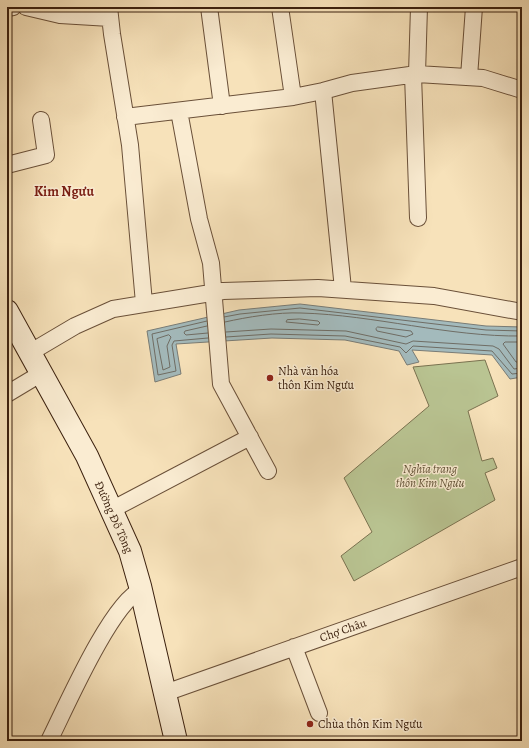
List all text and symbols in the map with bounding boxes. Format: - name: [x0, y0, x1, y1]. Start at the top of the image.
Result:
- district label: Kim Ngưu: [34, 182, 94, 201]
- place label: Nhà văn hóa thôn Kim Ngưu: [278, 363, 355, 393]
- marker: Nhà văn hóa thôn Kim Ngưu: [265, 373, 275, 383]
- park label: Nghĩa trang thôn Kim Ngưu: [396, 461, 464, 491]
- street label: Đường Đỗ Tông: [91, 478, 137, 556]
- street label: Chợ Châu: [317, 614, 369, 645]
- place label: Chùa thôn Kim Ngưu: [318, 716, 423, 732]
- marker: Chùa thôn Kim Ngưu: [305, 719, 315, 729]

